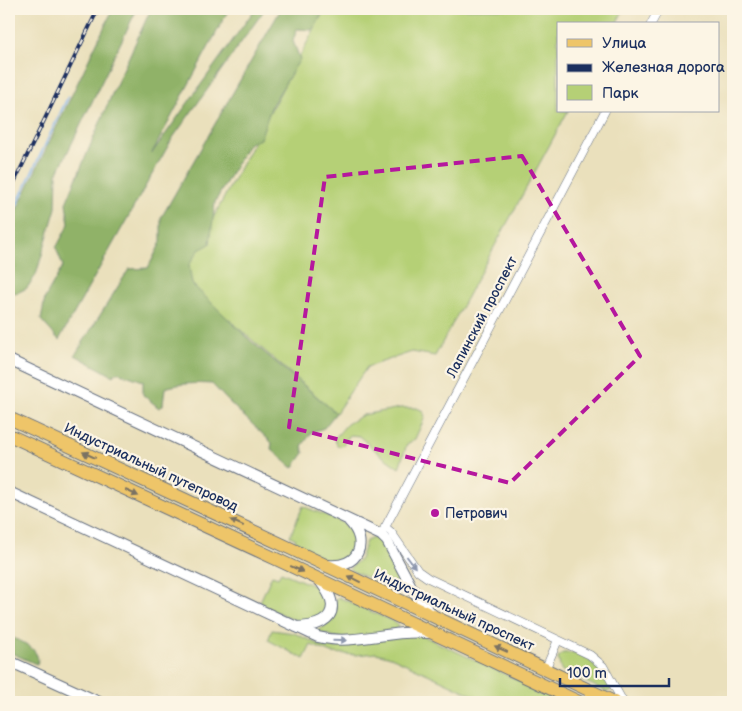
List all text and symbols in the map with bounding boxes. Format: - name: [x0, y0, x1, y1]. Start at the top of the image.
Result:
- legend: [557, 22, 720, 112]
- text: Улица: [602, 34, 647, 53]
- text: Железная дорога: [602, 58, 725, 77]
- text: Парк: [602, 84, 639, 103]
- street label: Лапинский проспект: [442, 253, 521, 381]
- street label: Индустриальный путепровод: [61, 419, 241, 515]
- one-way arrow: [82, 451, 96, 459]
- one-way arrow: [125, 489, 139, 497]
- place label: Петрович: [445, 505, 507, 522]
- marker: Петрович: [429, 507, 441, 519]
- one-way arrow: [230, 519, 244, 527]
- one-way arrow: [406, 555, 416, 569]
- one-way arrow: [289, 565, 304, 573]
- street label: Индустриальный проспект: [371, 565, 537, 655]
- one-way arrow: [347, 575, 361, 583]
- one-way arrow: [332, 636, 348, 644]
- one-way arrow: [494, 645, 508, 653]
- scale bar: [560, 656, 668, 688]
- text: 100 m: [567, 664, 607, 683]

